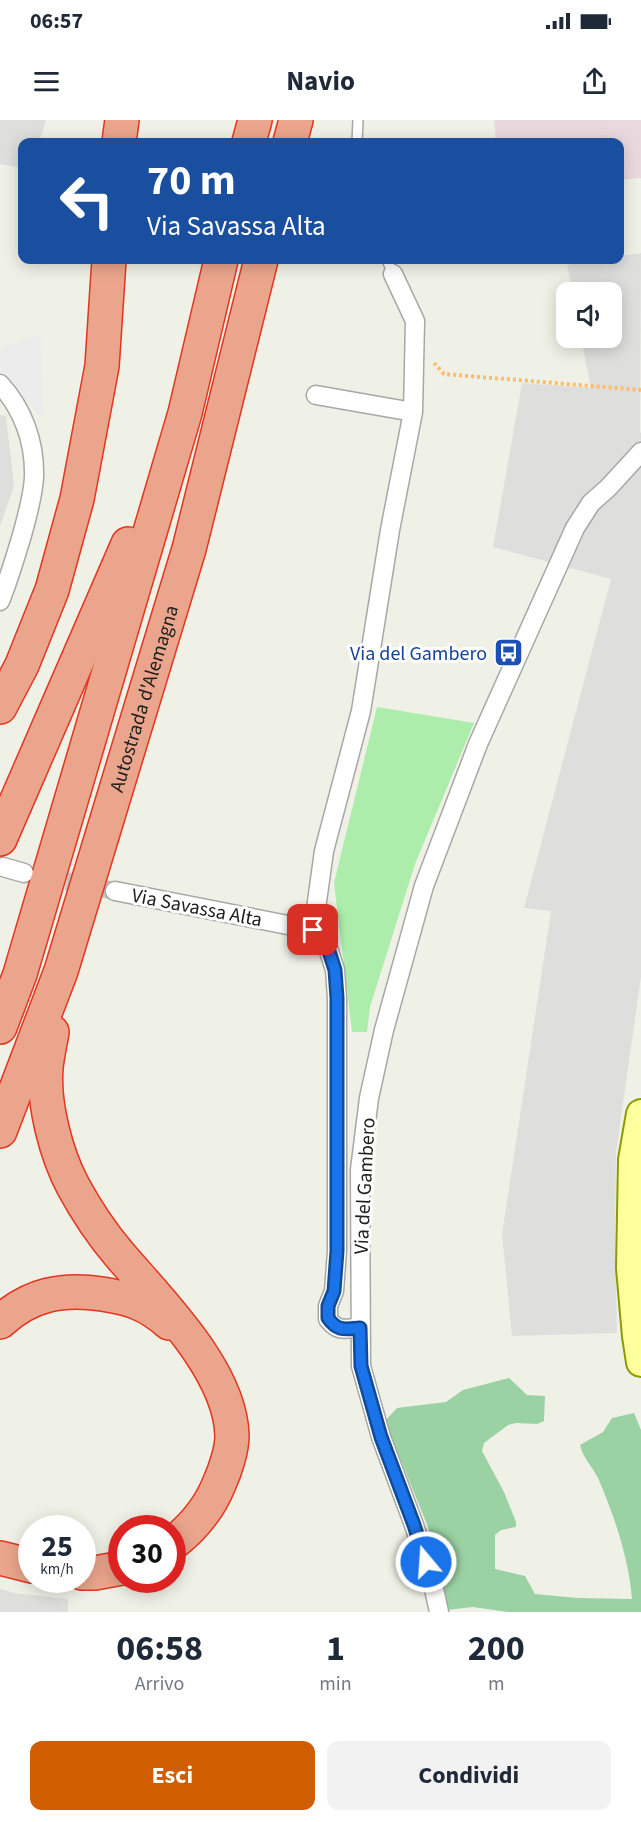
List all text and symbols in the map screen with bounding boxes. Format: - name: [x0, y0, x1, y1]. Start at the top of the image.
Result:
- text: 06:57: [30, 5, 83, 37]
- text: Navio: [286, 62, 355, 101]
- icon: menu: [30, 65, 63, 98]
- icon: share: [578, 65, 611, 98]
- text: 70 m: [147, 151, 236, 211]
- icon: left: [48, 162, 126, 240]
- text: Via Savassa Alta: [147, 207, 326, 246]
- map controls: [556, 282, 622, 348]
- button: sound: [556, 282, 622, 348]
- street label: Autostrada d'Alemagna: [103, 602, 186, 796]
- bus stop icon: Via del Gambero: [492, 637, 524, 669]
- place label: Via del Gambero: [350, 640, 487, 668]
- street label: Via Savassa Alta: [129, 882, 264, 934]
- pin: [287, 904, 338, 955]
- icon: arrive: [296, 913, 329, 946]
- street label: Via del Gambero: [347, 1117, 383, 1255]
- speed limit sign: 30: [108, 1515, 186, 1593]
- text: 25: [41, 1525, 73, 1568]
- position arrow: [394, 1530, 458, 1594]
- text: km/h: [40, 1559, 74, 1580]
- text: 06:58: [116, 1623, 203, 1674]
- text: 1: [326, 1623, 345, 1674]
- text: 200: [468, 1623, 525, 1674]
- text: Arrivo: [135, 1670, 184, 1698]
- text: min: [319, 1670, 352, 1698]
- text: m: [488, 1670, 505, 1698]
- button: Esci: [30, 1741, 315, 1810]
- button: Condividi: [327, 1741, 611, 1810]

